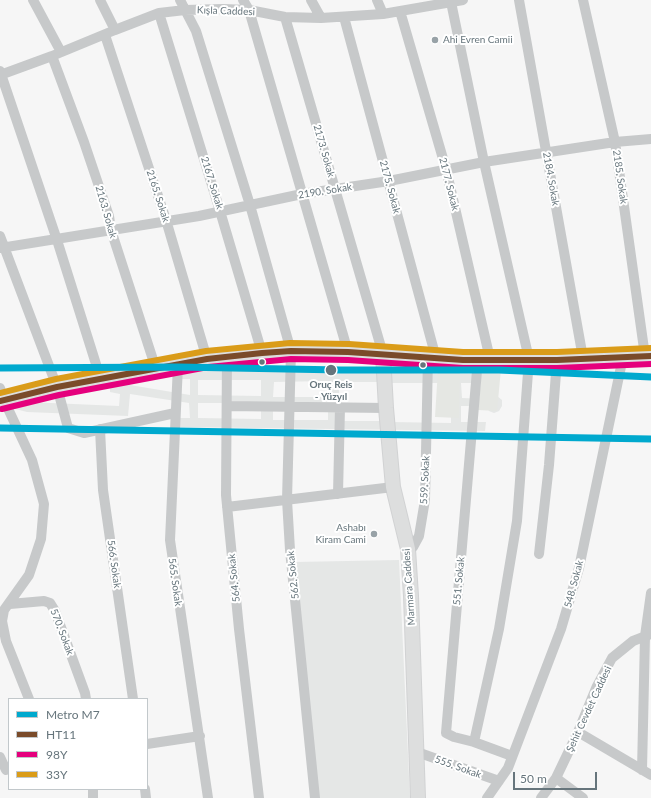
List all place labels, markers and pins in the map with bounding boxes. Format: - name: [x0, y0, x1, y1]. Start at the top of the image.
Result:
- place label: Ahi Evren Camii: [443, 34, 513, 46]
- marker: Ahi Evren Camii: [430, 35, 440, 45]
- unlabelled marker: [257, 357, 267, 367]
- unlabelled marker: [418, 360, 428, 370]
- marker: Oruç Reis - Yüzyıl: [324, 363, 338, 377]
- place label: Oruç Reis - Yüzyıl: [310, 379, 352, 402]
- place label: Ashabı Kiram Cami: [315, 522, 366, 546]
- marker: Ashabı Kiram Cami: [369, 529, 379, 539]

